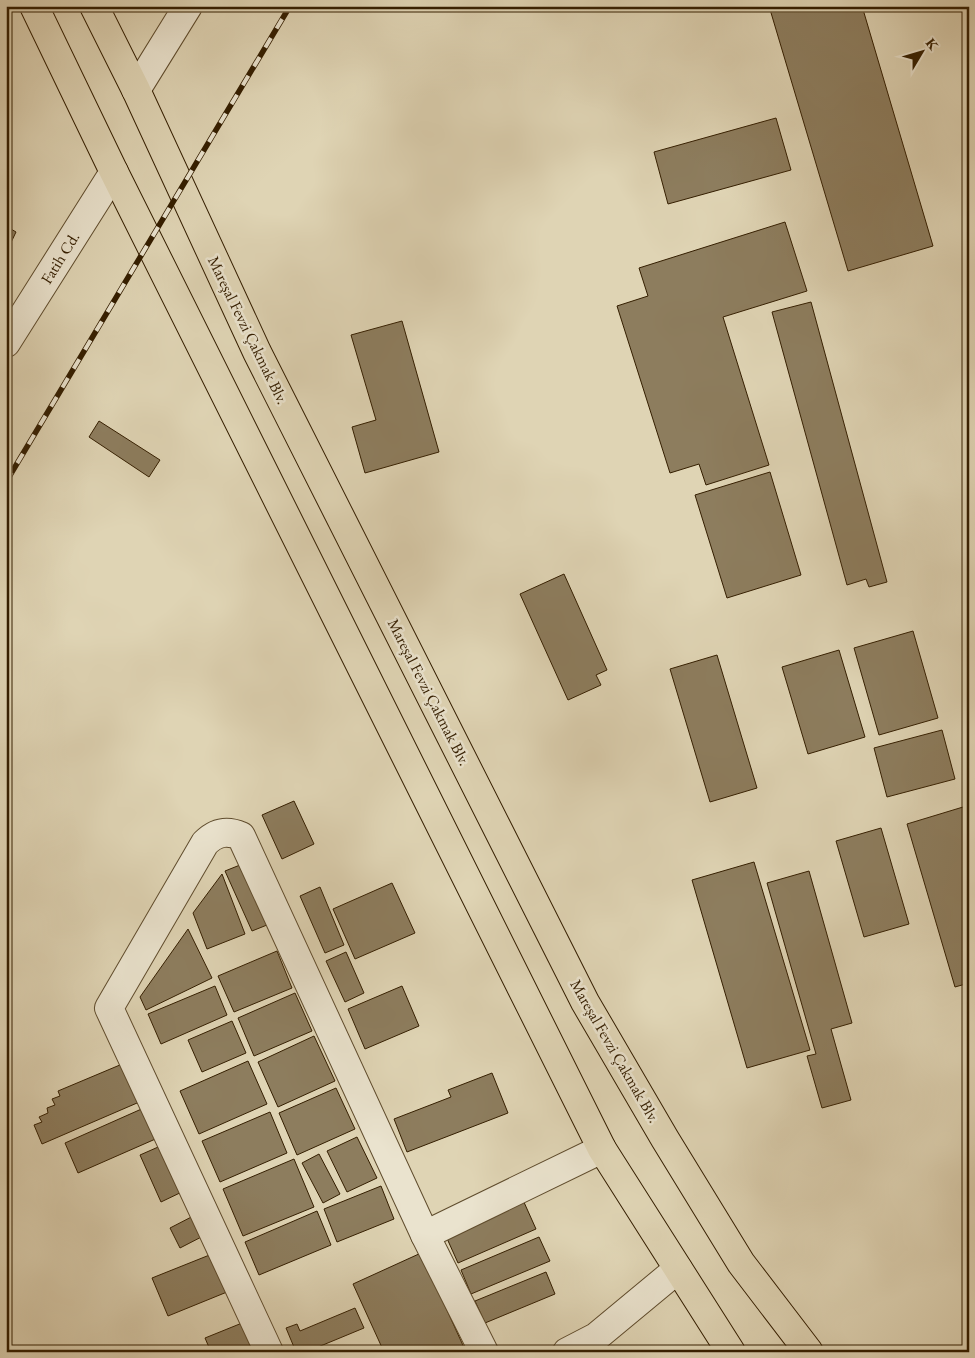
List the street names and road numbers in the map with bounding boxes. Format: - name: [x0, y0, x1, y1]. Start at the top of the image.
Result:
- street label: Fatih Cd.: [36, 228, 84, 288]
- street label: Mareşal Fevzi Çakmak Blv.: [203, 252, 293, 408]
- street label: Mareşal Fevzi Çakmak Blv.: [383, 615, 475, 769]
- street label: Mareşal Fevzi Çakmak Blv.: [565, 975, 665, 1127]

